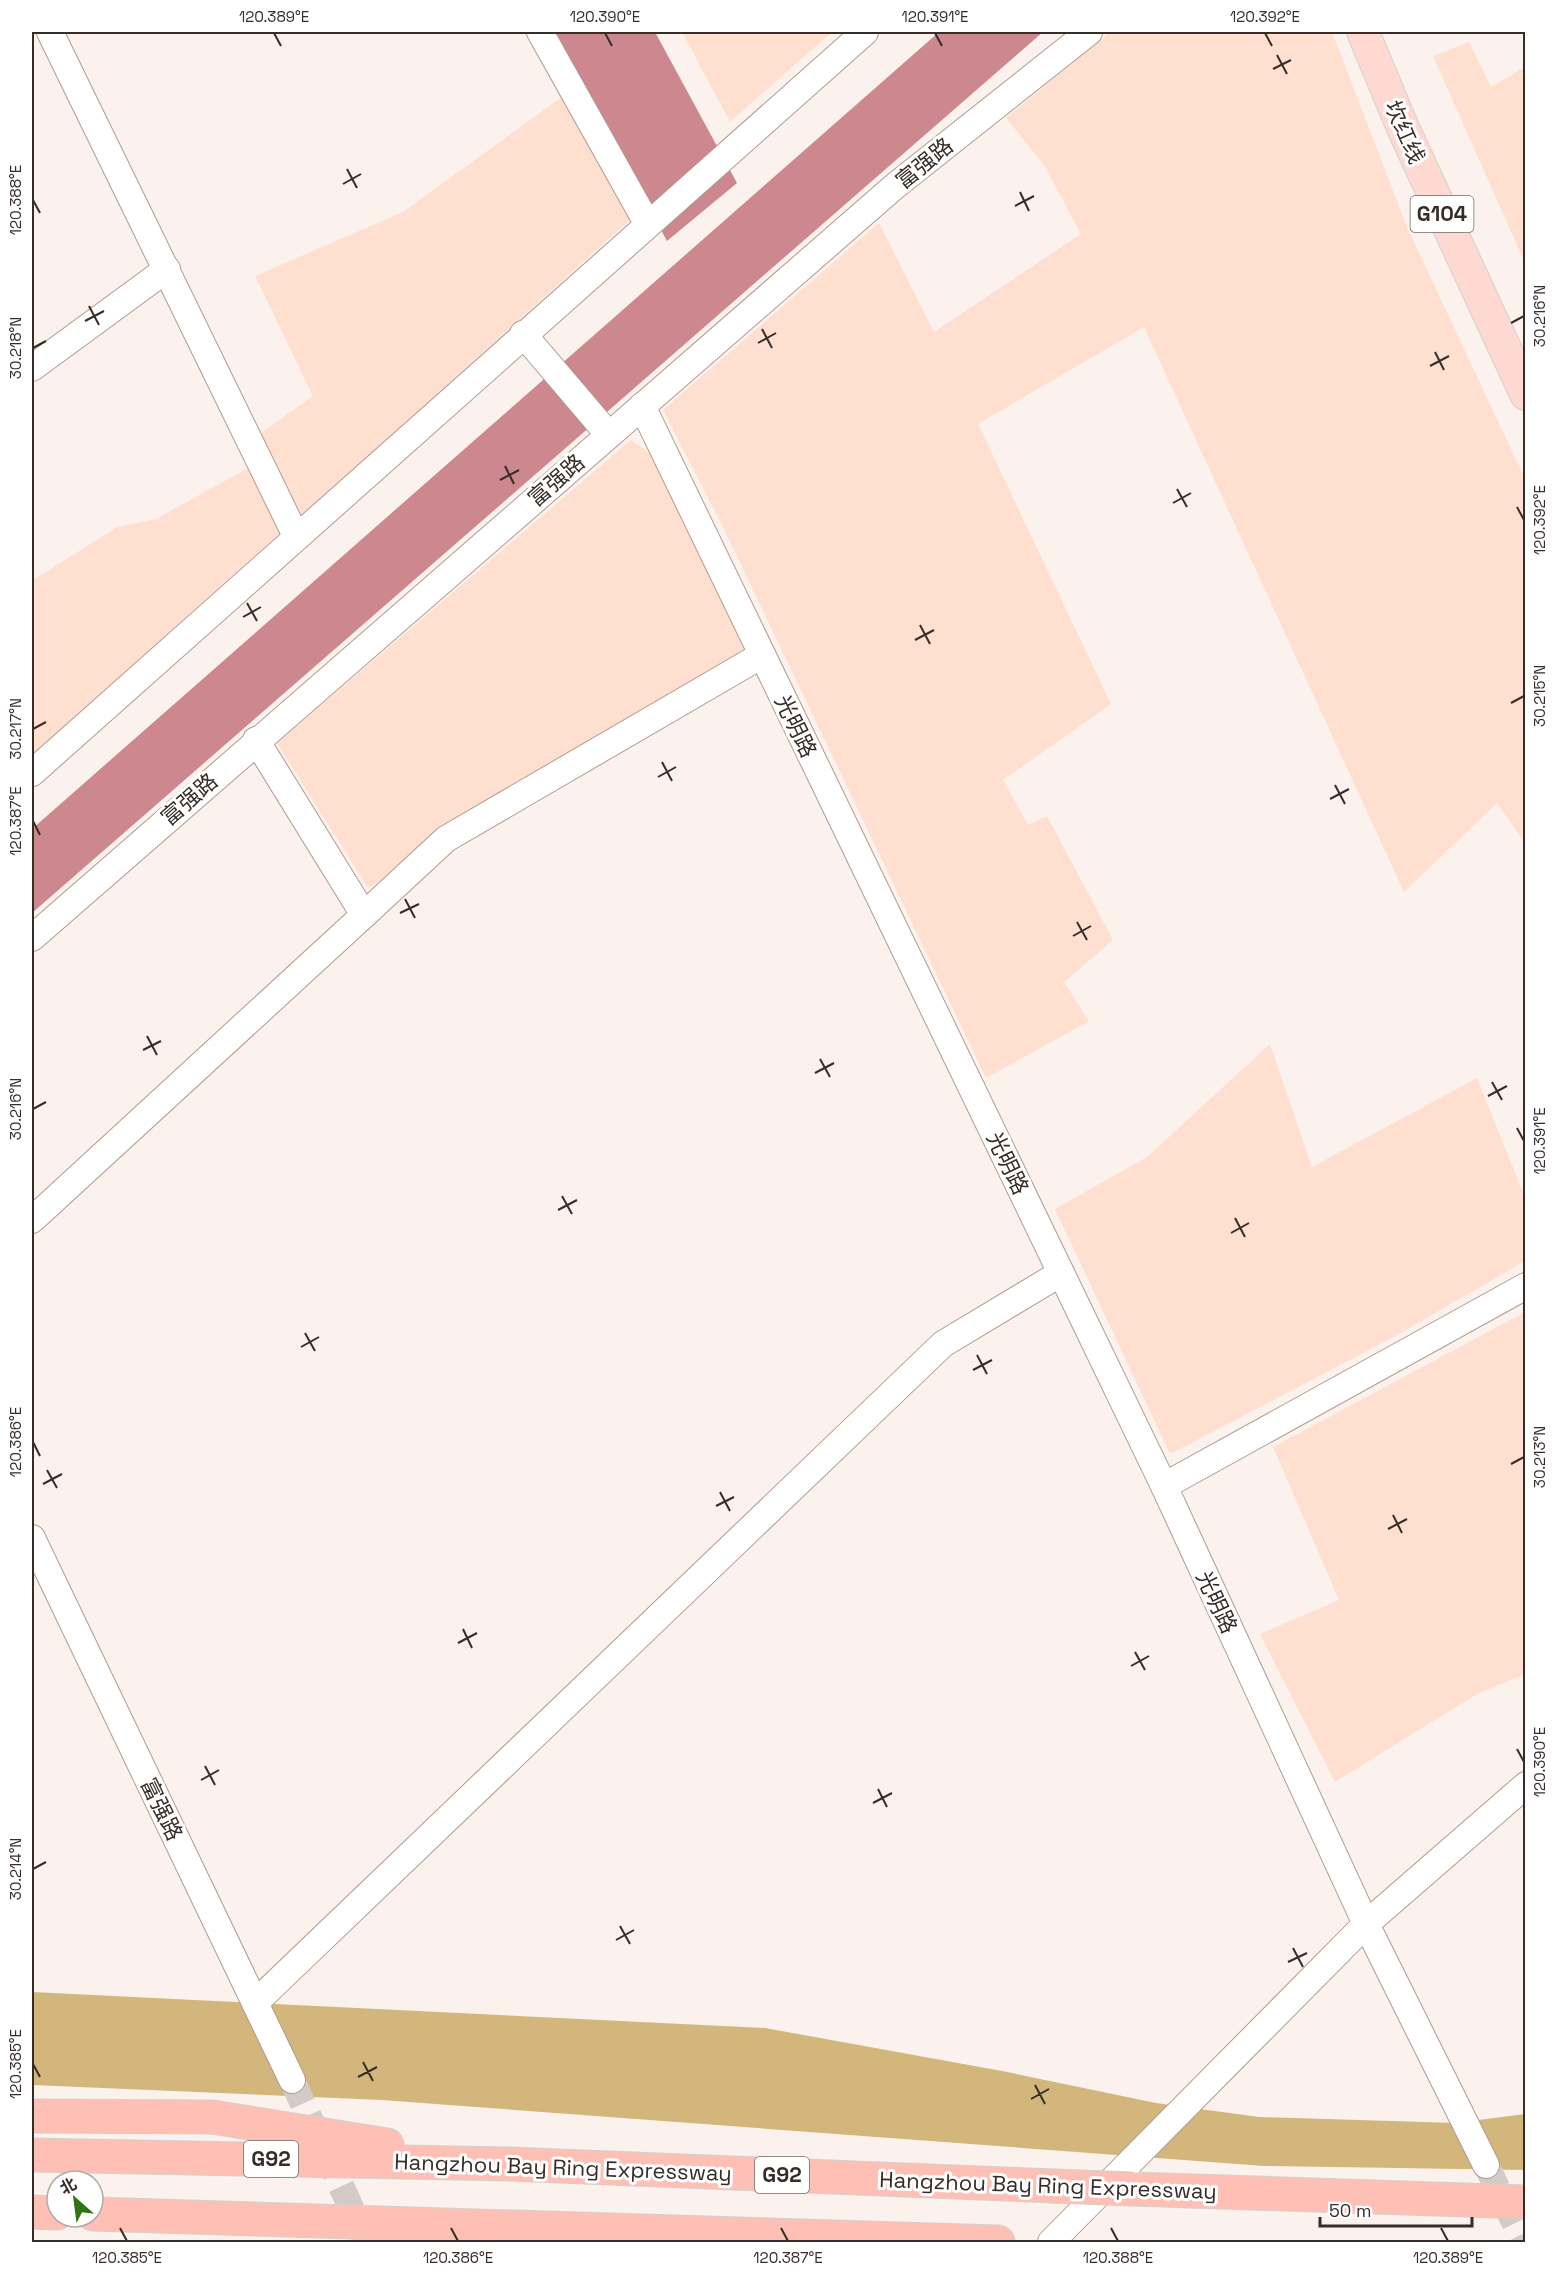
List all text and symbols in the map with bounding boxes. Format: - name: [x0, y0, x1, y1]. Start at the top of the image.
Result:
- text: 120.389°E: [239, 7, 309, 26]
- text: 120.390°E: [570, 7, 640, 26]
- text: 120.391°E: [901, 7, 969, 26]
- text: 120.392°E: [1230, 7, 1300, 26]
- street label: 坎红线: [1379, 96, 1431, 168]
- street label: 富强路: [890, 131, 958, 195]
- text: 120.388°E: [6, 165, 25, 235]
- road number: G104: [1410, 196, 1474, 232]
- text: 30.216°N: [1530, 285, 1549, 347]
- text: 30.218°N: [6, 317, 25, 379]
- street label: 富强路: [522, 448, 590, 512]
- text: 120.392°E: [1530, 485, 1549, 555]
- text: 30.215°N: [1530, 665, 1549, 727]
- street label: 光明路: [769, 690, 823, 762]
- text: 30.217°N: [6, 698, 25, 760]
- street label: 富强路: [155, 767, 223, 831]
- text: 120.387°E: [6, 786, 25, 856]
- text: 30.216°N: [6, 1078, 25, 1140]
- text: 120.391°E: [1530, 1107, 1549, 1175]
- street label: 光明路: [981, 1127, 1035, 1199]
- text: 120.386°E: [6, 1407, 25, 1477]
- text: 30.213°N: [1530, 1426, 1549, 1488]
- street label: 光明路: [1190, 1566, 1244, 1638]
- text: 120.390°E: [1530, 1727, 1549, 1797]
- street label: 富强路: [135, 1773, 189, 1845]
- text: 30.214°N: [6, 1838, 25, 1900]
- text: 120.385°E: [6, 2029, 25, 2099]
- road number: G92: [244, 2141, 298, 2177]
- street label: Hangzhou Bay Ring Expressway: [394, 2147, 732, 2187]
- road number: G92: [755, 2157, 809, 2193]
- street label: Hangzhou Bay Ring Expressway: [879, 2165, 1217, 2205]
- north arrow: [45, 2169, 105, 2229]
- text: 北: [56, 2173, 80, 2199]
- scale bar: [1320, 2190, 1472, 2228]
- text: 50 m: [1329, 2199, 1371, 2222]
- text: 120.385°E: [92, 2248, 162, 2267]
- text: 120.386°E: [423, 2248, 493, 2267]
- text: 120.387°E: [753, 2248, 823, 2267]
- text: 120.388°E: [1083, 2248, 1153, 2267]
- text: 120.389°E: [1413, 2248, 1483, 2267]

